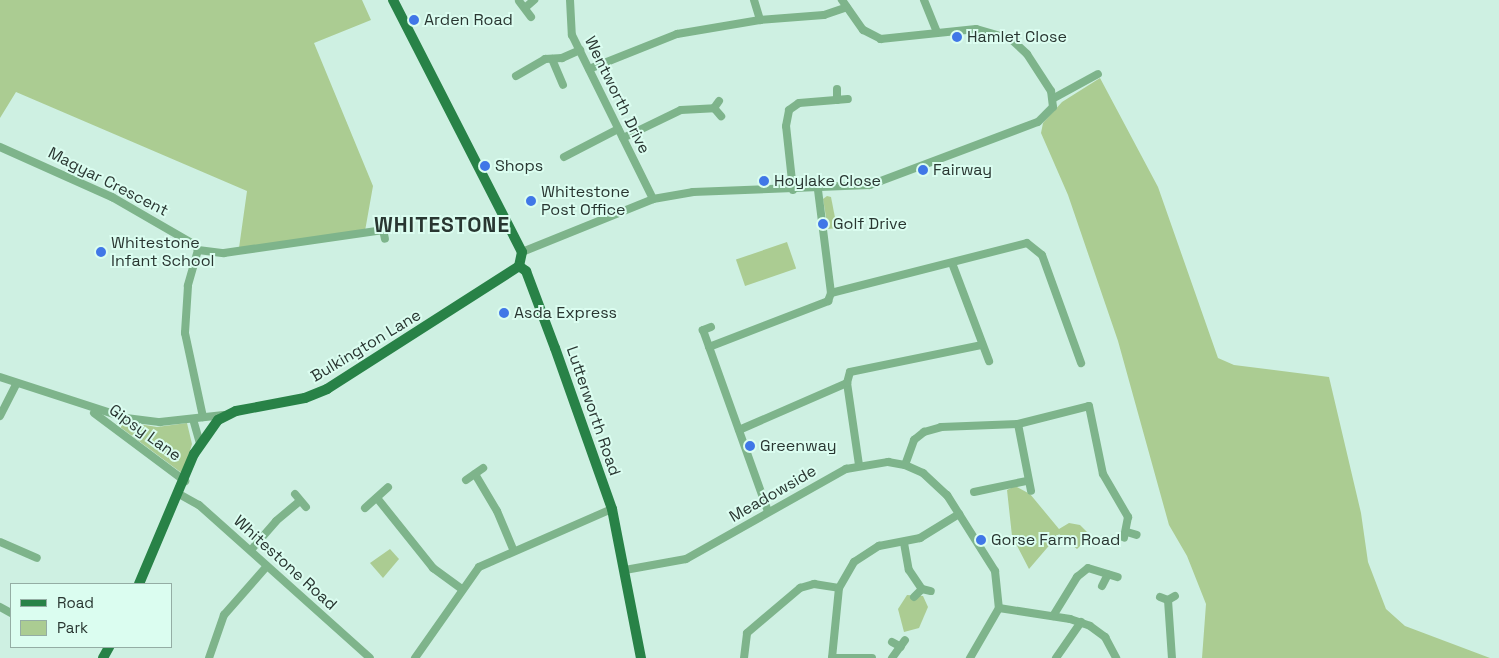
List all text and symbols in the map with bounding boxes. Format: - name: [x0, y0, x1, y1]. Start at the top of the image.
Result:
- place label: Arden Road: [424, 10, 513, 30]
- marker: Arden Road: [408, 14, 420, 26]
- place label: Hamlet Close: [967, 27, 1067, 47]
- marker: Hamlet Close: [951, 31, 963, 43]
- street label: Wentworth Drive: [580, 33, 654, 157]
- street label: Magyar Crescent: [45, 143, 171, 221]
- place label: Shops: [495, 156, 543, 176]
- marker: Shops: [479, 160, 491, 172]
- place label: Fairway: [933, 160, 992, 180]
- marker: Fairway: [917, 164, 929, 176]
- place label: Hoylake Close: [774, 171, 881, 191]
- marker: Hoylake Close: [758, 175, 770, 187]
- place label: Whitestone Post Office: [541, 182, 630, 220]
- marker: Whitestone Post Office: [525, 195, 537, 207]
- district label: WHITESTONE: [373, 212, 511, 238]
- place label: Golf Drive: [833, 214, 907, 234]
- marker: Golf Drive: [817, 218, 829, 230]
- place label: Whitestone Infant School: [111, 233, 215, 271]
- marker: Whitestone Infant School: [95, 246, 107, 258]
- place label: Asda Express: [514, 303, 617, 323]
- street label: Bulkington Lane: [307, 306, 425, 386]
- marker: Asda Express: [498, 307, 510, 319]
- street label: Lutterworth Road: [562, 344, 624, 478]
- street label: Gipsy Lane: [105, 400, 185, 466]
- place label: Greenway: [760, 436, 836, 456]
- marker: Greenway: [744, 440, 756, 452]
- street label: Meadowside: [726, 461, 820, 527]
- street label: Whitestone Road: [229, 512, 341, 614]
- place label: Gorse Farm Road: [991, 530, 1120, 550]
- marker: Gorse Farm Road: [975, 534, 987, 546]
- legend: [10, 583, 172, 648]
- text: Road: [57, 593, 94, 612]
- text: Park: [57, 618, 88, 637]

